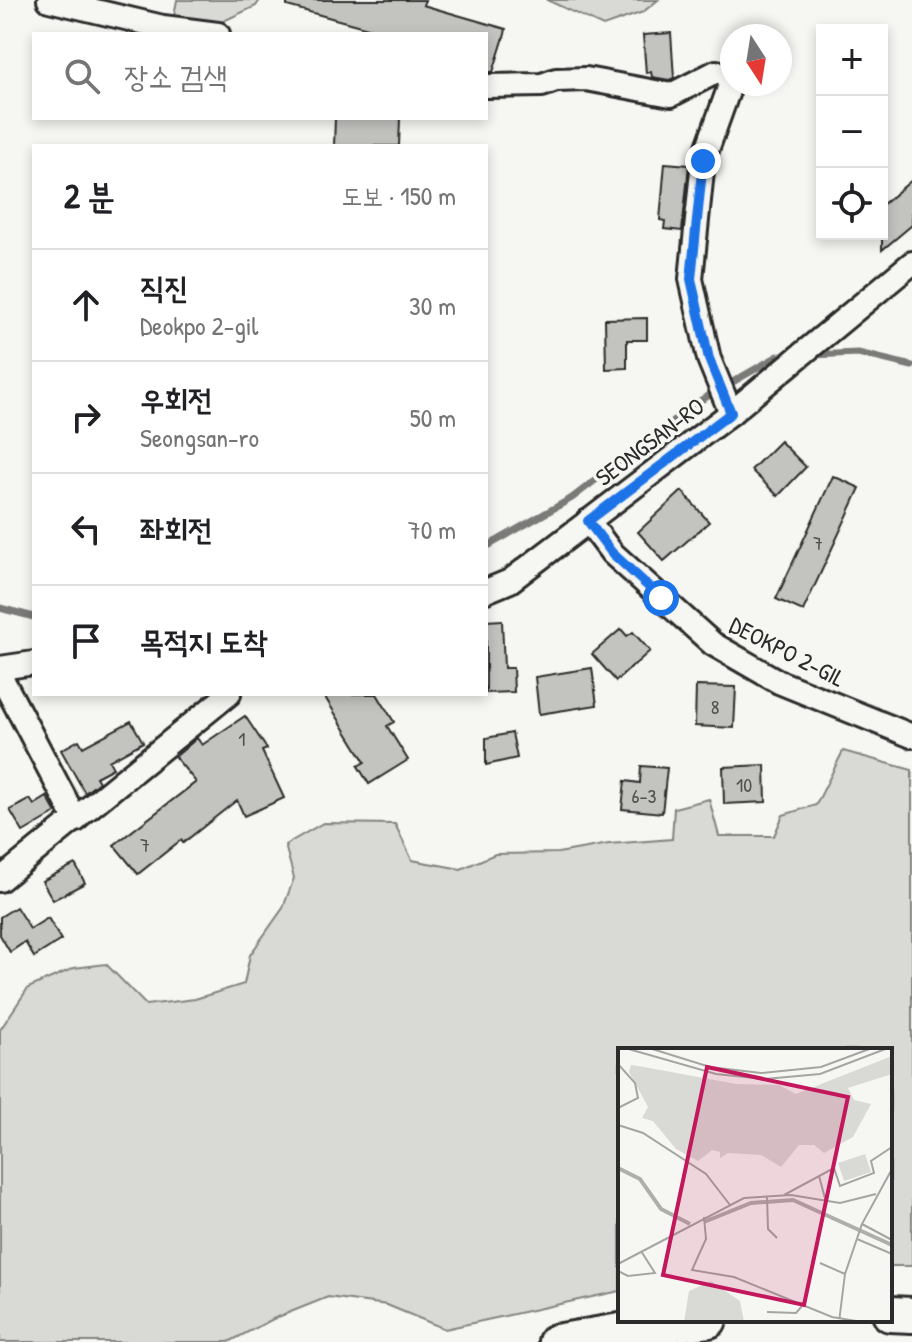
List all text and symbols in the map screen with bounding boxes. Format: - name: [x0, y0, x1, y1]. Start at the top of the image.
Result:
- north arrow: [720, 24, 792, 96]
- map controls: [816, 24, 888, 240]
- button: +: [816, 24, 888, 96]
- search box: [32, 32, 488, 120]
- icon: search: [60, 54, 104, 98]
- text: 장소 검색: [124, 56, 227, 96]
- button: −: [816, 96, 888, 168]
- route end: [685, 143, 721, 179]
- button: locate: [816, 168, 888, 240]
- text: 2 분: [64, 173, 115, 219]
- text: 도보 · 150 m: [341, 178, 456, 213]
- text: 직진: [140, 267, 188, 307]
- icon: ahead: [64, 283, 108, 327]
- text: 30 m: [409, 288, 456, 323]
- text: Deokpo 2-gil: [140, 308, 259, 343]
- text: 우회전: [140, 379, 212, 419]
- street label: SEONGSAN-RO: [588, 390, 710, 493]
- icon: right: [64, 395, 108, 439]
- text: 50 m: [410, 400, 456, 435]
- text: Seongsan-ro: [140, 420, 259, 455]
- icon: left: [64, 507, 108, 551]
- text: 좌회전: [140, 509, 212, 549]
- text: 70 m: [408, 512, 456, 547]
- house number: 7: [813, 529, 823, 556]
- route start: [643, 580, 679, 616]
- street label: DEOKPO 2-GIL: [724, 608, 851, 694]
- icon: arrive: [64, 619, 108, 663]
- text: 목적지 도착: [140, 621, 268, 661]
- house number: 8: [711, 693, 719, 720]
- house number: 1: [238, 725, 246, 752]
- house number: 10: [736, 771, 752, 798]
- house number: 6-3: [631, 782, 657, 809]
- house number: 7: [140, 831, 150, 858]
- inset map: [618, 1048, 892, 1322]

